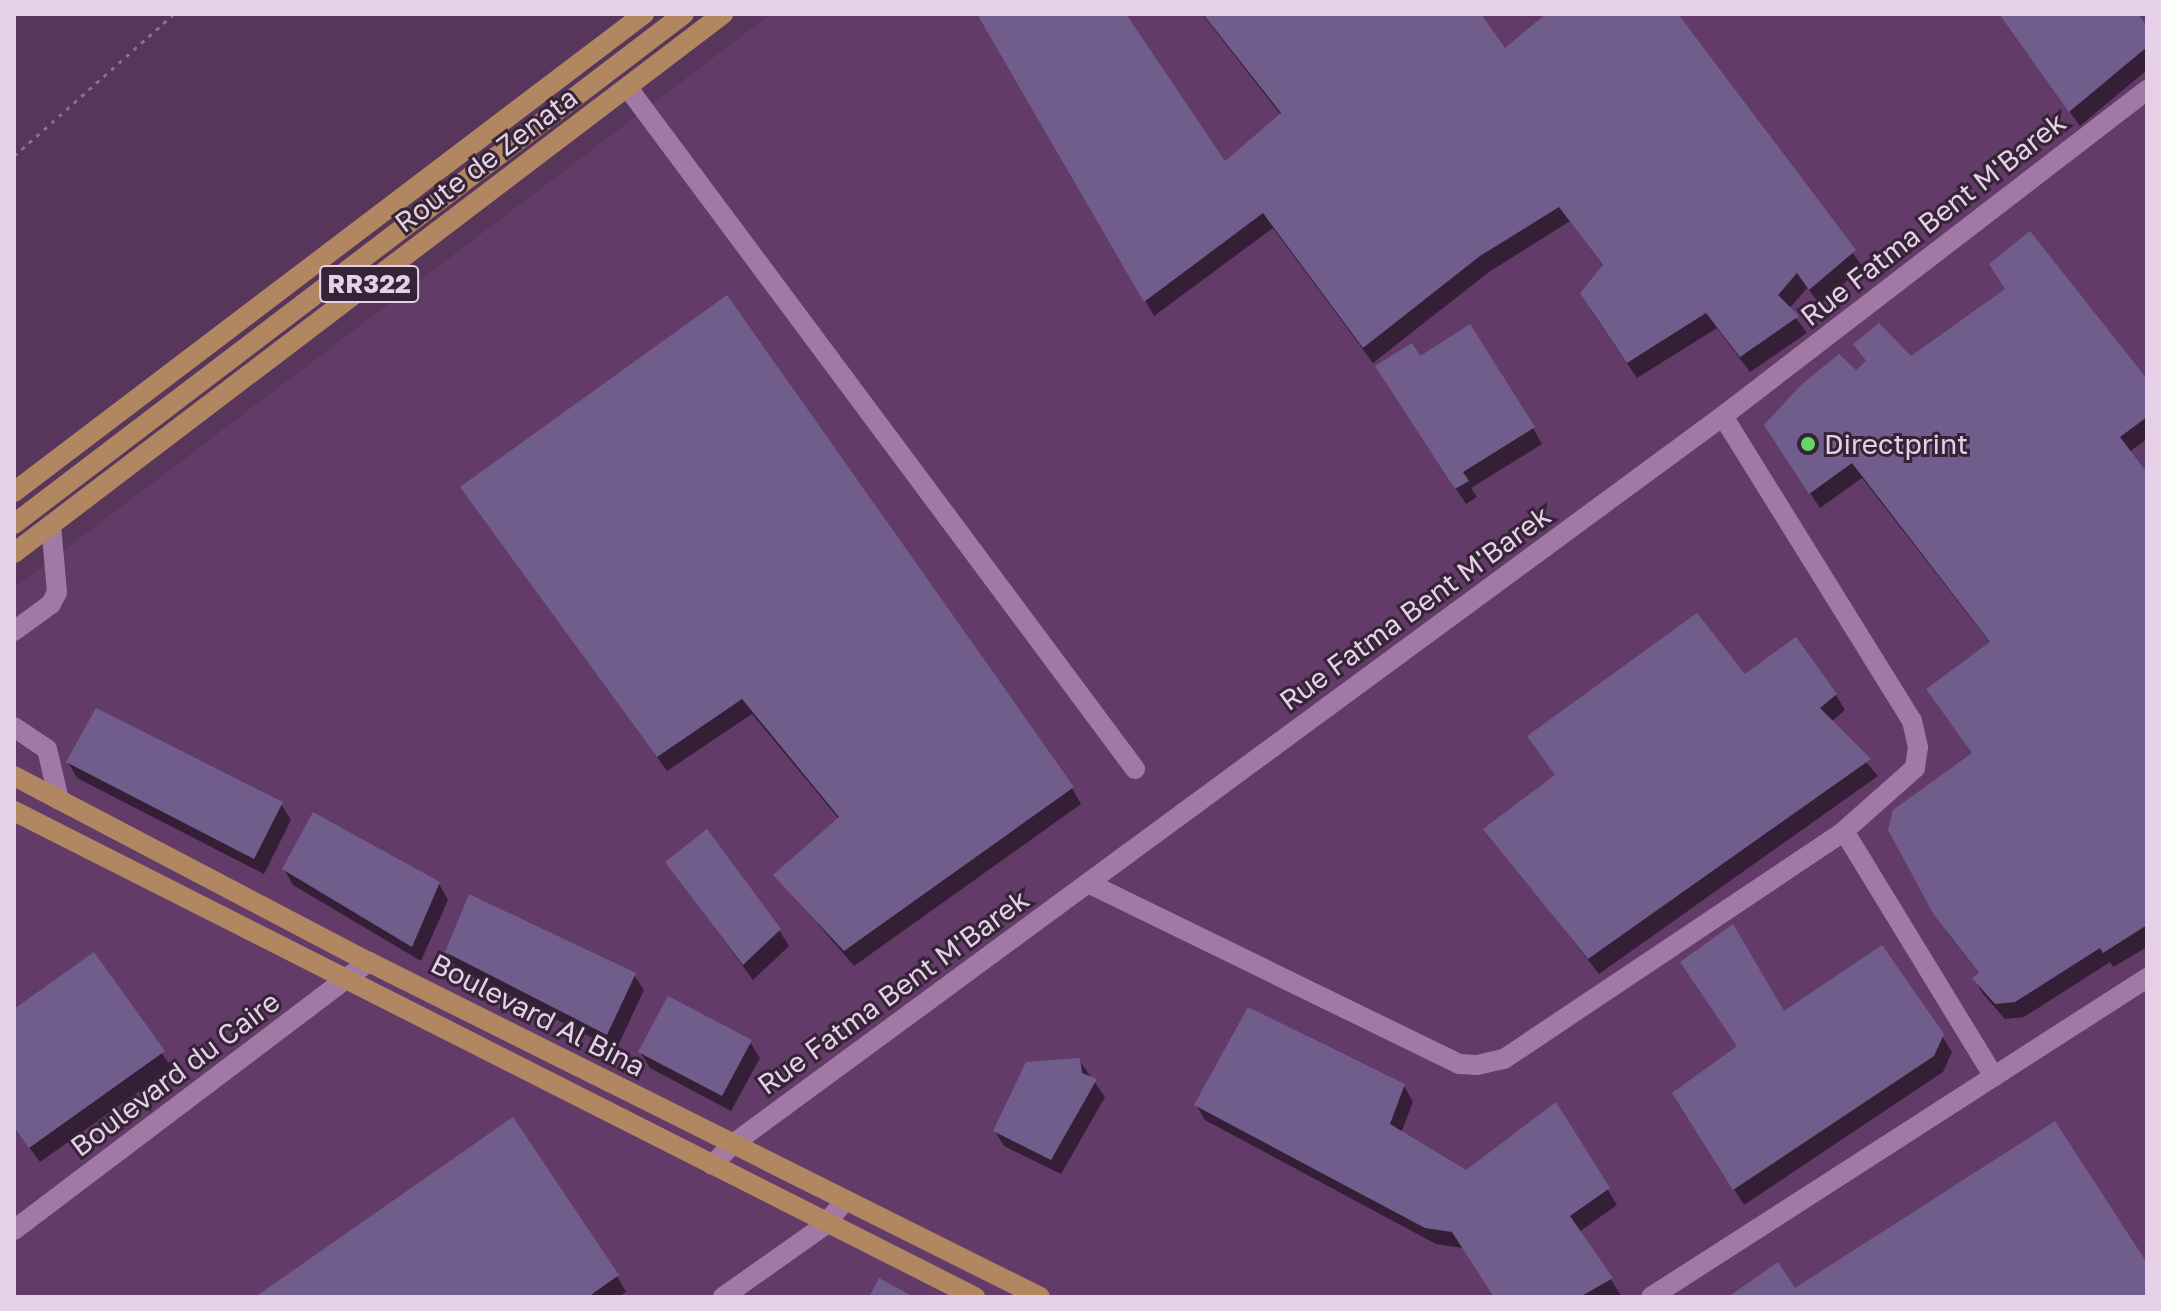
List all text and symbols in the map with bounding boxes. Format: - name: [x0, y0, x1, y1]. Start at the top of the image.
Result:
- street label: Route de Zenata: [388, 80, 584, 240]
- street label: Rue Fatma Bent M'Barek: [1794, 105, 2072, 333]
- road number: RR322: [319, 262, 419, 306]
- place label: Directprint: [1824, 427, 1968, 461]
- marker: Directprint: [1799, 435, 1817, 453]
- street label: Rue Fatma Bent M'Barek: [1273, 498, 1557, 718]
- street label: Rue Fatma Bent M'Barek: [751, 882, 1035, 1102]
- street label: Boulevard Al Bina: [425, 946, 651, 1084]
- street label: Boulevard du Caire: [64, 985, 286, 1163]

